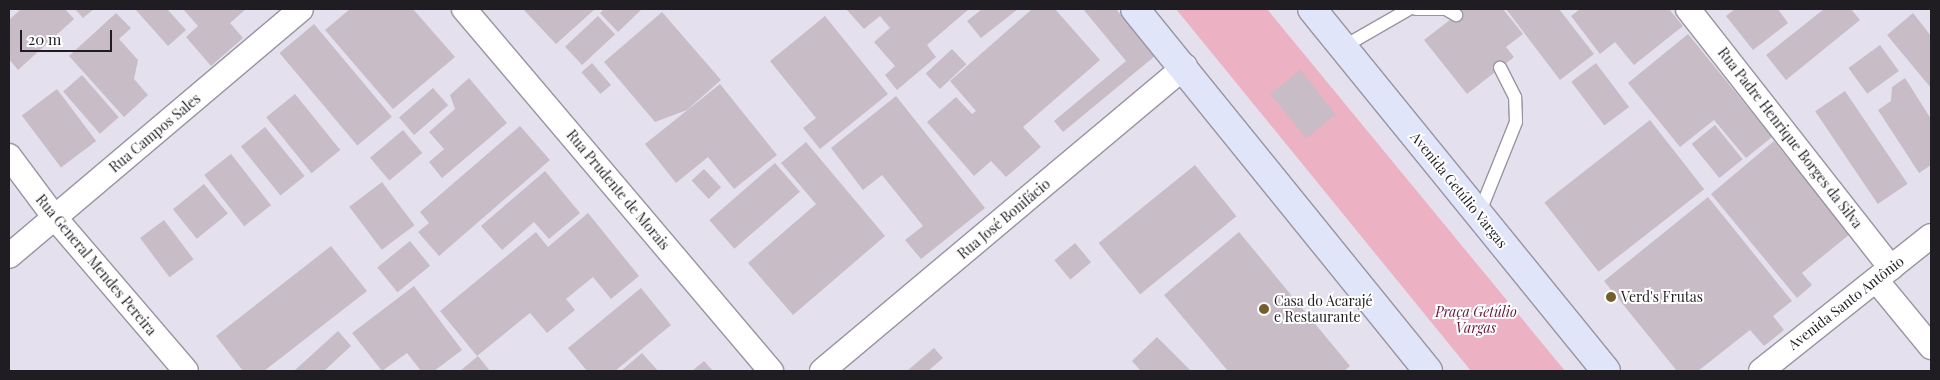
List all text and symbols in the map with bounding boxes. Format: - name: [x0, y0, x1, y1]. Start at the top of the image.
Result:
- scale bar: [22, 20, 115, 52]
- text: 20 m: [28, 29, 61, 49]
- street label: Rua Padre Henrique Borges da Silva: [1714, 44, 1866, 232]
- street label: Rua Campos Sales: [106, 90, 204, 176]
- street label: Rua Prudente de Morais: [563, 127, 673, 253]
- street label: Avenida Getúlio Vargas: [1407, 129, 1511, 251]
- street label: Rua José Bonifácio: [954, 175, 1054, 263]
- street label: Rua General Mendes Pereira: [32, 191, 160, 339]
- street label: Avenida Santo Antônio: [1785, 252, 1907, 354]
- place label: Verd's Frutas: [1621, 289, 1703, 305]
- marker: Verd's Frutas: [1605, 291, 1617, 303]
- place label: Casa do Acarajé e Restaurante: [1274, 293, 1373, 326]
- marker: Casa do Acarajé e Restaurante: [1258, 303, 1270, 315]
- park label: Praça Getúlio Vargas: [1435, 304, 1517, 336]

